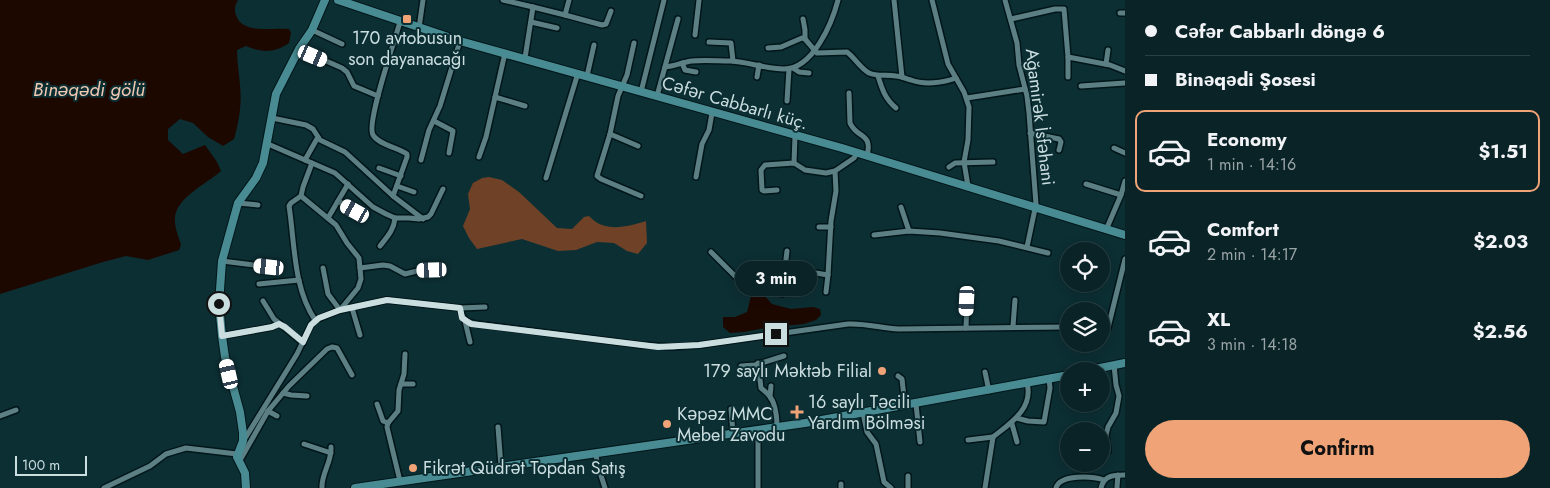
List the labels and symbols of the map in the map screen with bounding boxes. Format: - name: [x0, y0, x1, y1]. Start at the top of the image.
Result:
- marker: 170 avtobusun son dayanacağı: [401, 13, 413, 25]
- place label: 170 avtobusun son dayanacağı: [348, 25, 466, 72]
- car: [296, 43, 329, 69]
- street label: Ağamirək İsfəhani: [1019, 47, 1061, 187]
- street label: Cəfər Cabbarlı küç.: [659, 70, 811, 136]
- water label: Binəqədi gölü: [33, 76, 145, 103]
- car: [338, 197, 371, 225]
- car: [253, 258, 284, 276]
- car: [416, 262, 447, 278]
- callout: 3 min: [735, 262, 817, 296]
- car: [958, 286, 975, 316]
- route start: [208, 293, 230, 315]
- route end: [765, 323, 787, 345]
- car: [218, 358, 239, 390]
- place label: 179 saylı Məktəb Filial: [703, 358, 872, 384]
- marker: 179 saylı Məktəb Filial: [876, 365, 888, 377]
- place label: 16 saylı Təcili Yardım Bölməsi: [808, 389, 926, 436]
- place label: Kəpəz MMC Mebel Zavodu: [677, 401, 786, 448]
- marker: 16 saylı Təcili Yardım Bölməsi: [790, 405, 804, 419]
- marker: Kəpəz MMC Mebel Zavodu: [661, 418, 673, 430]
- scale bar: [15, 453, 88, 476]
- place label: Fikrət Qüdrət Topdan Satış: [423, 455, 626, 481]
- marker: Fikrət Qüdrət Topdan Satış: [407, 462, 419, 474]

